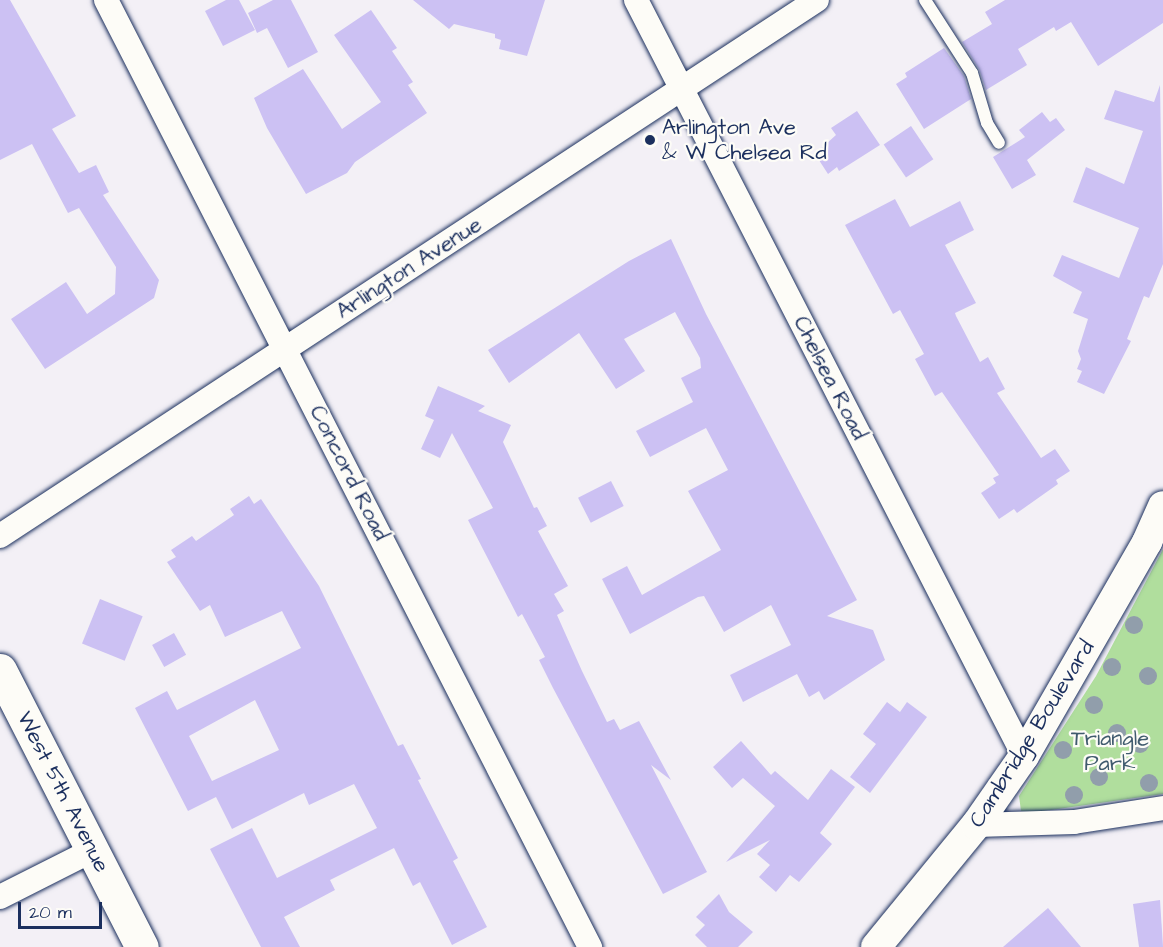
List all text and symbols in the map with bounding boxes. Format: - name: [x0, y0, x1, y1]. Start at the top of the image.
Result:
- place label: Arlington Ave & W Chelsea Rd: [662, 114, 827, 166]
- marker: Arlington Ave & W Chelsea Rd: [643, 133, 657, 147]
- street label: Arlington Avenue: [331, 211, 487, 325]
- street label: Chelsea Road: [788, 312, 872, 444]
- street label: Concord Road: [304, 401, 394, 545]
- street label: Cambridge Boulevard: [964, 636, 1100, 832]
- street label: West 5th Avenue: [11, 707, 115, 877]
- park label: Triangle Park: [1071, 725, 1149, 776]
- scale bar: [21, 890, 105, 928]
- text: 20 m: [29, 900, 72, 925]

